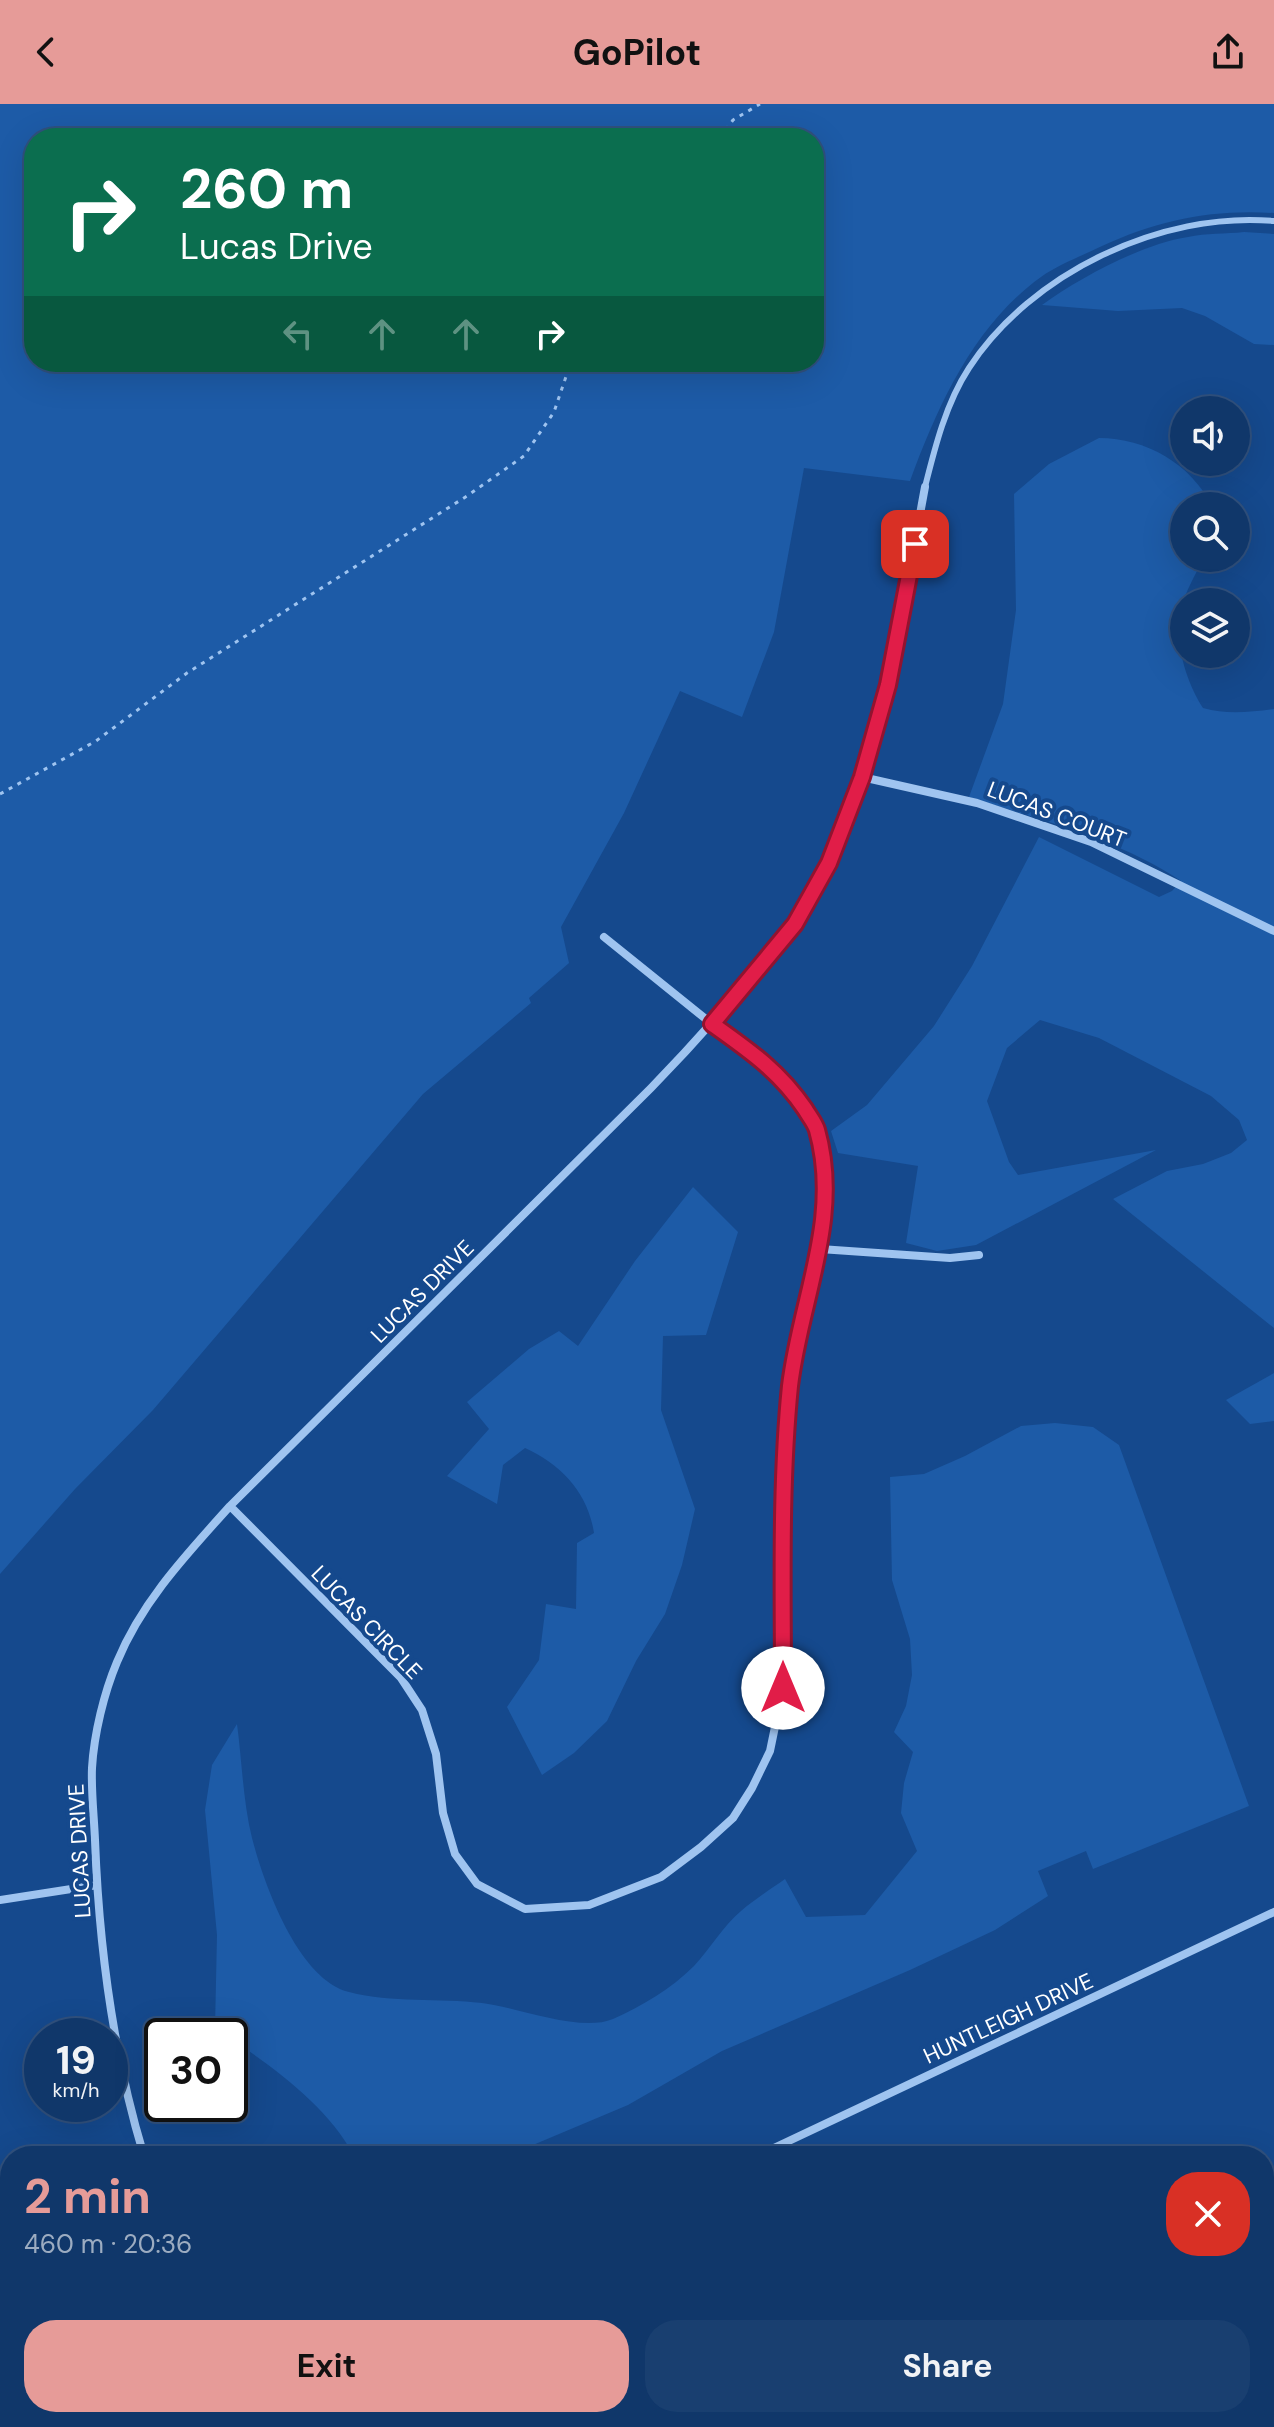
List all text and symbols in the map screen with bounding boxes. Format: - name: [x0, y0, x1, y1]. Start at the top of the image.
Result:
- text: GoPilot: [573, 29, 701, 76]
- icon: back: [24, 30, 68, 74]
- icon: share: [1206, 30, 1250, 74]
- text: 260 m: [180, 152, 353, 225]
- icon: right: [48, 160, 152, 264]
- text: Lucas Drive: [180, 223, 373, 270]
- icon: left: [276, 312, 320, 356]
- icon: ahead: [360, 312, 404, 356]
- icon: ahead: [444, 312, 488, 356]
- icon: right: [528, 312, 572, 356]
- map controls: [1170, 396, 1250, 668]
- button: sound: [1170, 396, 1250, 476]
- button: search: [1170, 492, 1250, 572]
- pin: [881, 510, 949, 578]
- icon: arrive: [893, 522, 937, 566]
- button: layers: [1170, 588, 1250, 668]
- street label: LUCAS COURT: [983, 775, 1130, 854]
- street label: LUCAS DRIVE: [365, 1234, 480, 1349]
- street label: LUCAS CIRCLE: [305, 1559, 428, 1686]
- position arrow: [741, 1646, 825, 1730]
- street label: LUCAS DRIVE: [62, 1783, 97, 1919]
- street label: HUNTLEIGH DRIVE: [919, 1966, 1098, 2071]
- speed limit sign: 30: [144, 2018, 248, 2122]
- text: 19: [56, 2034, 96, 2086]
- text: km/h: [52, 2077, 100, 2103]
- text: 2 min: [24, 2165, 151, 2228]
- button: close: [1166, 2172, 1250, 2256]
- text: 460 m · 20:36: [24, 2227, 192, 2261]
- button: Exit: [24, 2320, 629, 2412]
- button: Share: [645, 2320, 1250, 2412]

